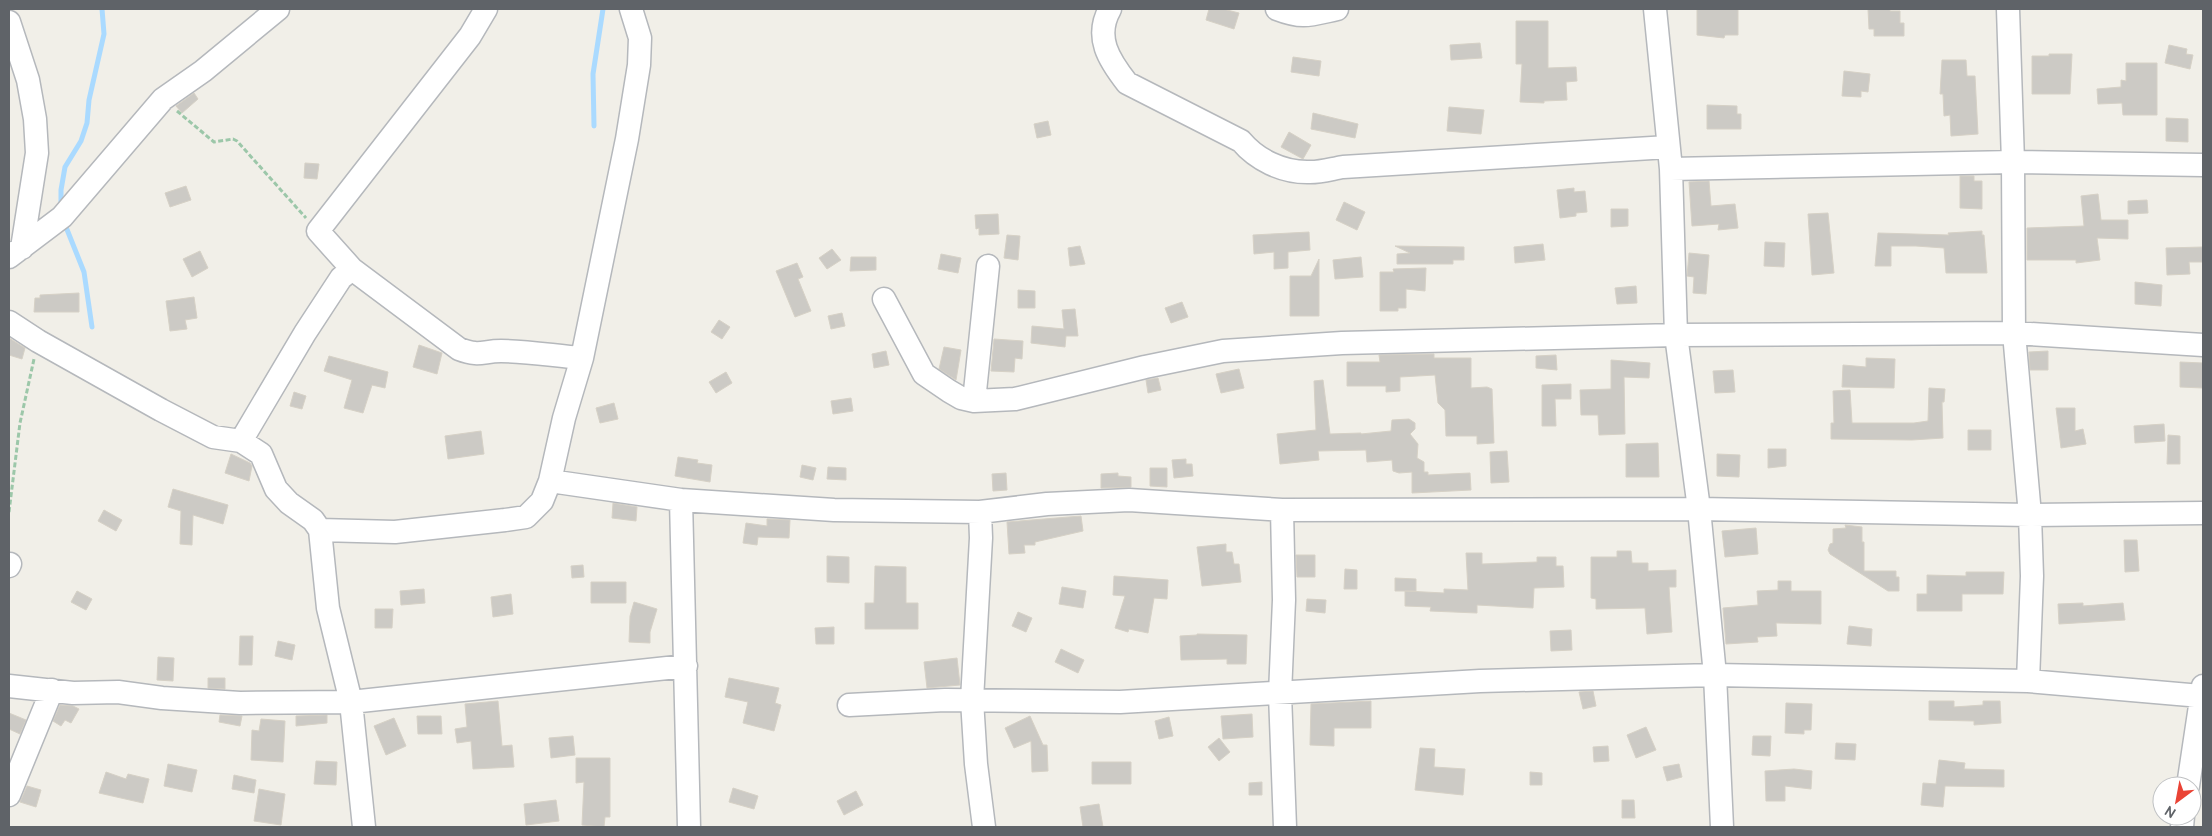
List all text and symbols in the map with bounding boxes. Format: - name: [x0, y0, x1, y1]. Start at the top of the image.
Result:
- north arrow: [2152, 776, 2202, 826]
- text: N: [2161, 802, 2179, 822]

